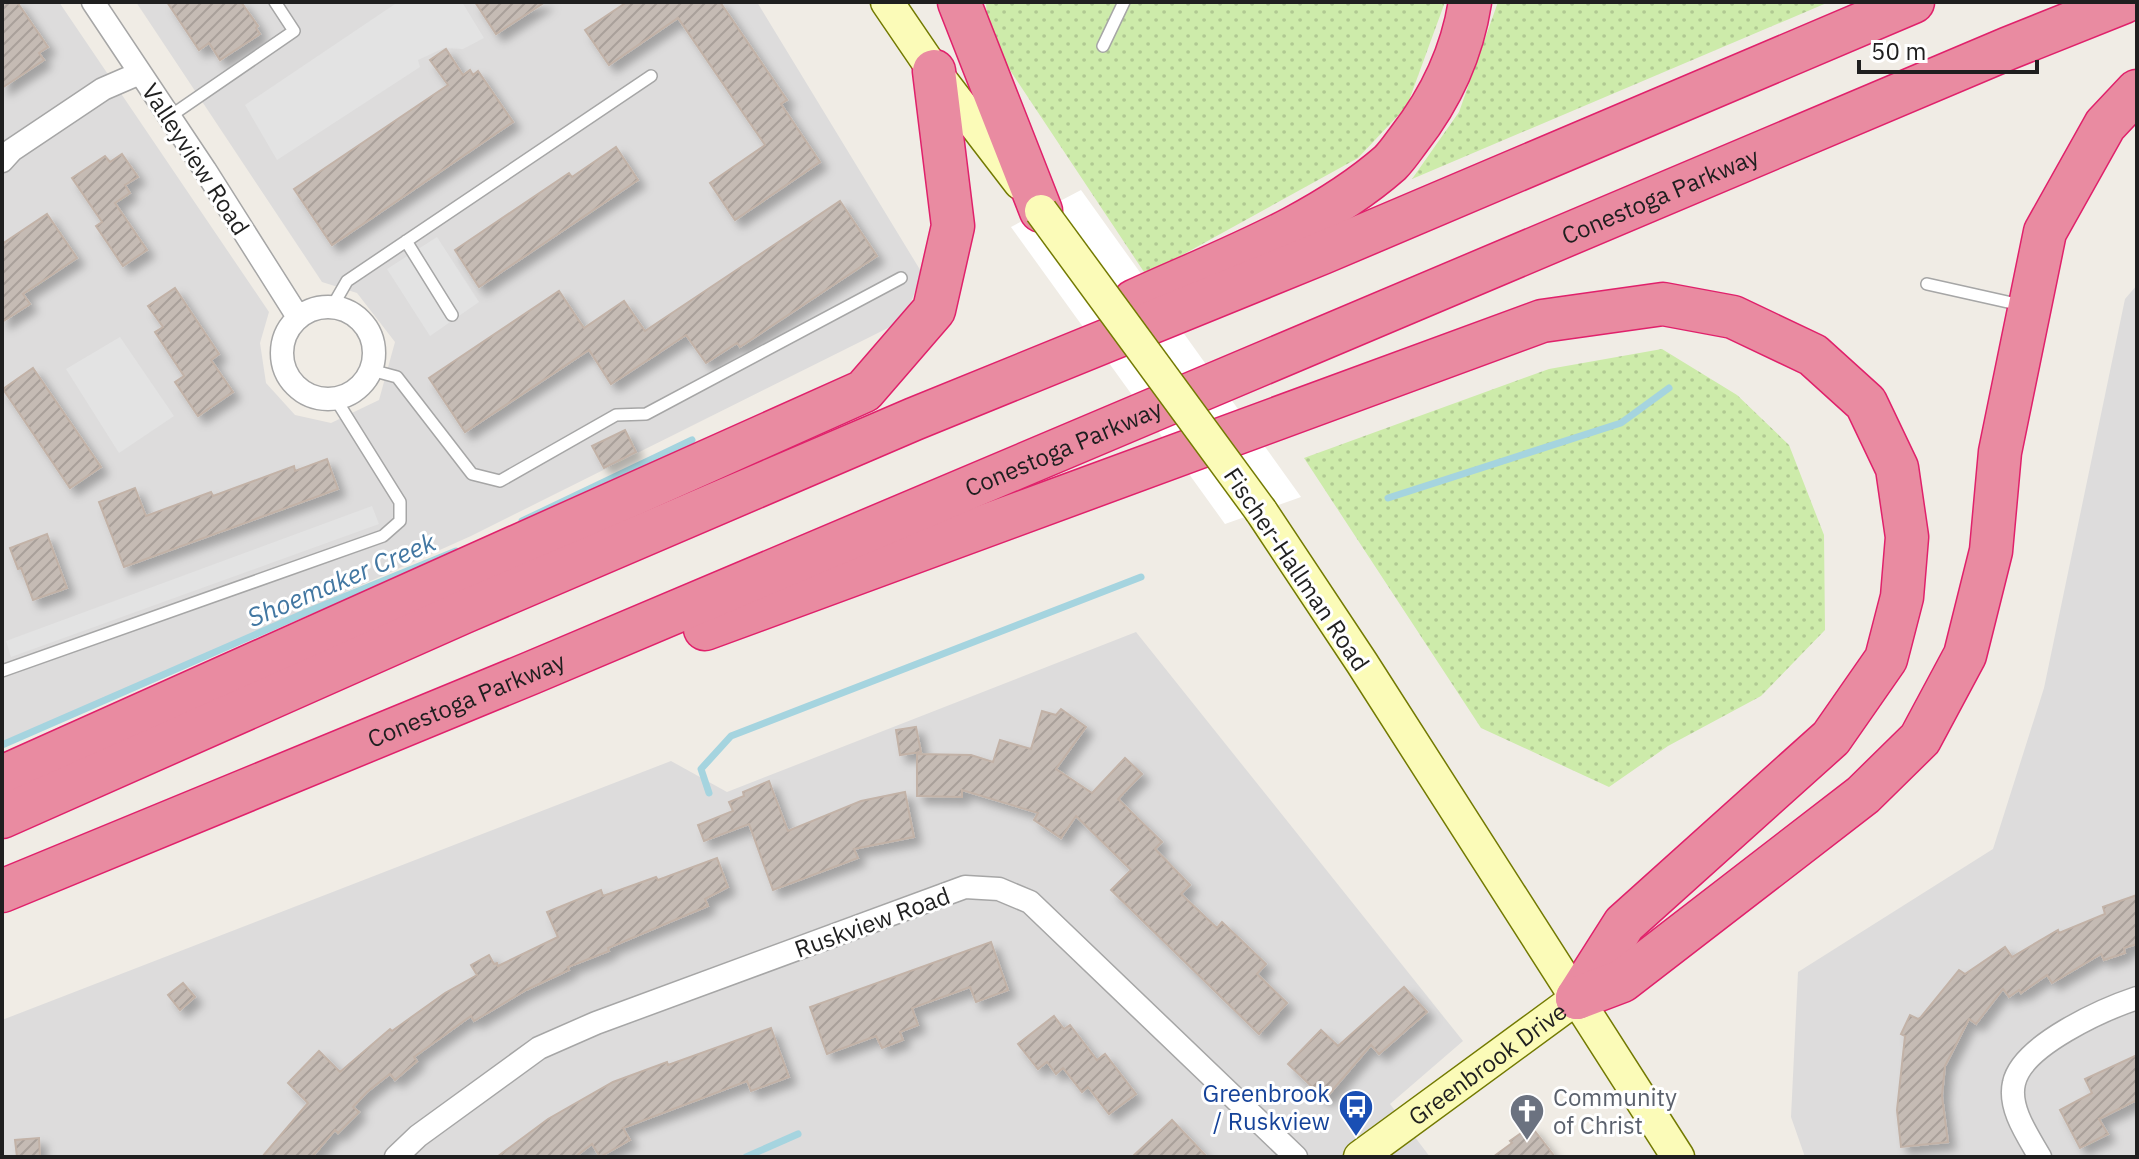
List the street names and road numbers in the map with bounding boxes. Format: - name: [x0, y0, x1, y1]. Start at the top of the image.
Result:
- street label: Valleyview Road: [135, 77, 257, 241]
- street label: Conestoga Parkway: [1557, 140, 1764, 251]
- street label: Conestoga Parkway: [960, 392, 1167, 504]
- street label: Fischer-Hallman Road: [1217, 461, 1377, 677]
- street label: Conestoga Parkway: [362, 644, 570, 755]
- street label: Ruskview Road: [790, 879, 954, 965]
- street label: Greenbrook Drive: [1402, 995, 1573, 1132]

